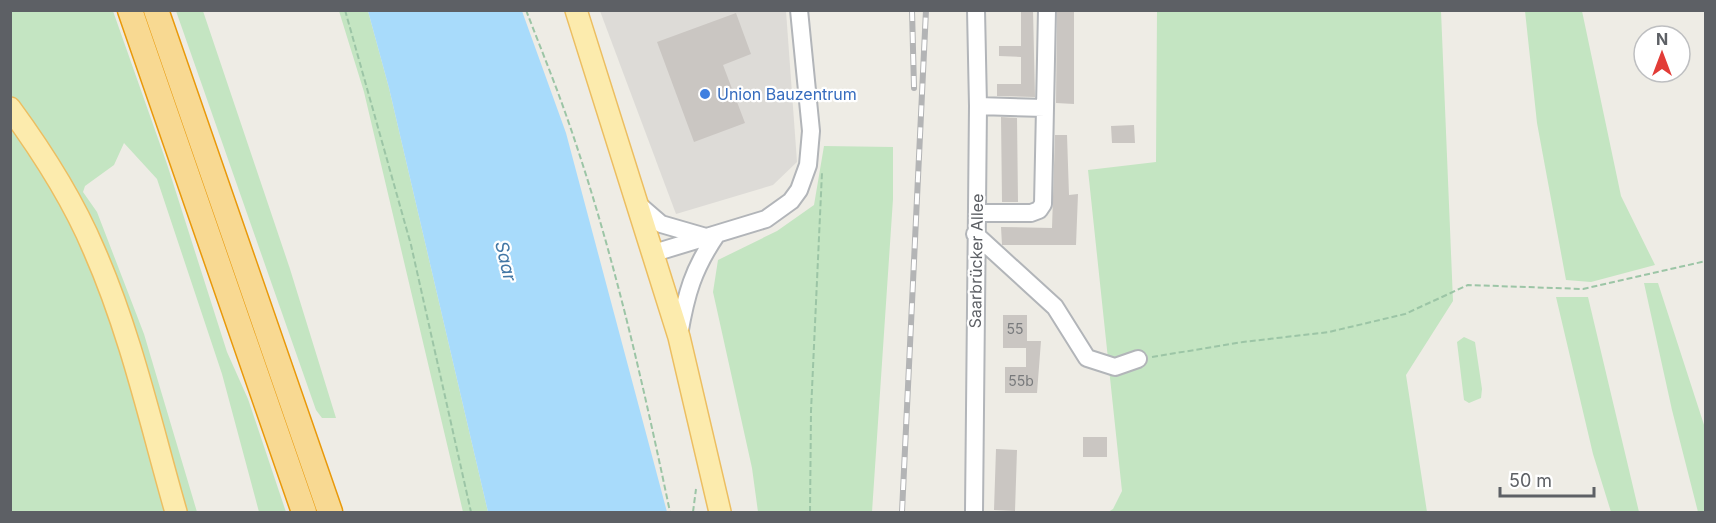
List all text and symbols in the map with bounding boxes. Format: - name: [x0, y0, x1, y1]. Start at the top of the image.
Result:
- north arrow: [1632, 24, 1692, 84]
- text: N: [1656, 29, 1668, 49]
- place label: Union Bauzentrum: [717, 84, 857, 104]
- marker: Union Bauzentrum: [698, 87, 712, 101]
- street label: Saarbrücker Allee: [965, 194, 987, 328]
- water label: Saar: [491, 239, 521, 284]
- house number: 55: [1006, 320, 1024, 337]
- house number: 55b: [1008, 372, 1034, 389]
- scale bar: [1500, 460, 1594, 498]
- text: 50 m: [1509, 470, 1552, 491]

